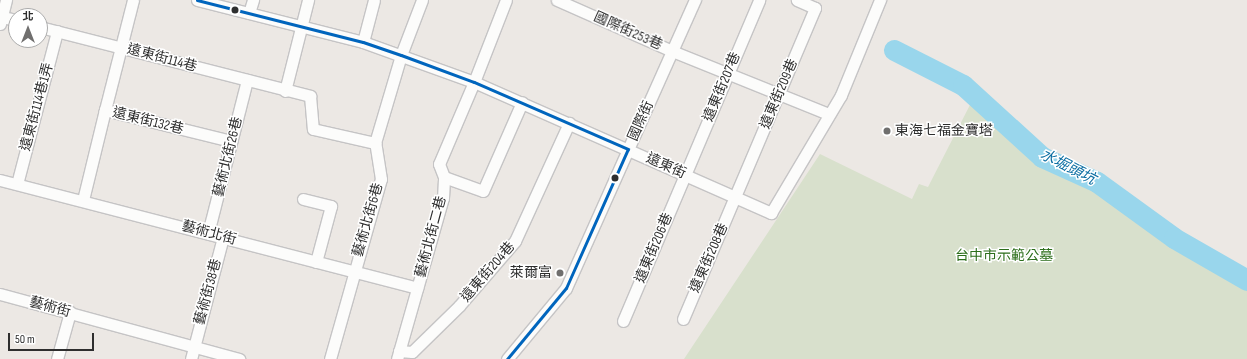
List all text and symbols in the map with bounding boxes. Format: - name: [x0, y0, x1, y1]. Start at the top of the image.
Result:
- unlabelled marker: [230, 5, 240, 15]
- north arrow: [8, 8, 48, 48]
- street label: 國際街253巷: [591, 8, 665, 54]
- text: 北: [23, 10, 34, 23]
- street label: 遠東街114巷: [125, 41, 199, 75]
- street label: 遠東街207巷: [700, 50, 744, 124]
- street label: 遠東街209巷: [757, 57, 801, 131]
- street label: 遠東街114巷1弄: [17, 61, 57, 153]
- street label: 國際街: [625, 98, 657, 144]
- street label: 遠東街132巷: [111, 104, 185, 138]
- street label: 藝術北街26巷: [210, 115, 246, 199]
- place label: 東海七福金寶塔: [895, 123, 993, 139]
- marker: 東海七福金寶塔: [882, 126, 892, 136]
- water label: 水堀頭坑: [1037, 145, 1099, 189]
- street label: 遠東街: [643, 150, 689, 182]
- unlabelled marker: [610, 173, 620, 183]
- street label: 藝術北街6巷: [349, 181, 387, 259]
- street label: 藝術北街二巷: [412, 194, 450, 280]
- street label: 遠東街206巷: [632, 211, 676, 285]
- street label: 藝術北街: [180, 218, 238, 248]
- street label: 遠東街208巷: [686, 221, 732, 295]
- street label: 遠東街204巷: [457, 239, 519, 305]
- park label: 台中市示範公墓: [955, 248, 1053, 264]
- street label: 藝術街38巷: [191, 257, 225, 327]
- place label: 萊爾富: [510, 265, 552, 281]
- marker: 萊爾富: [555, 268, 565, 278]
- street label: 藝術街: [28, 293, 72, 321]
- scale bar: [10, 325, 96, 351]
- text: 50 m: [15, 332, 35, 347]

